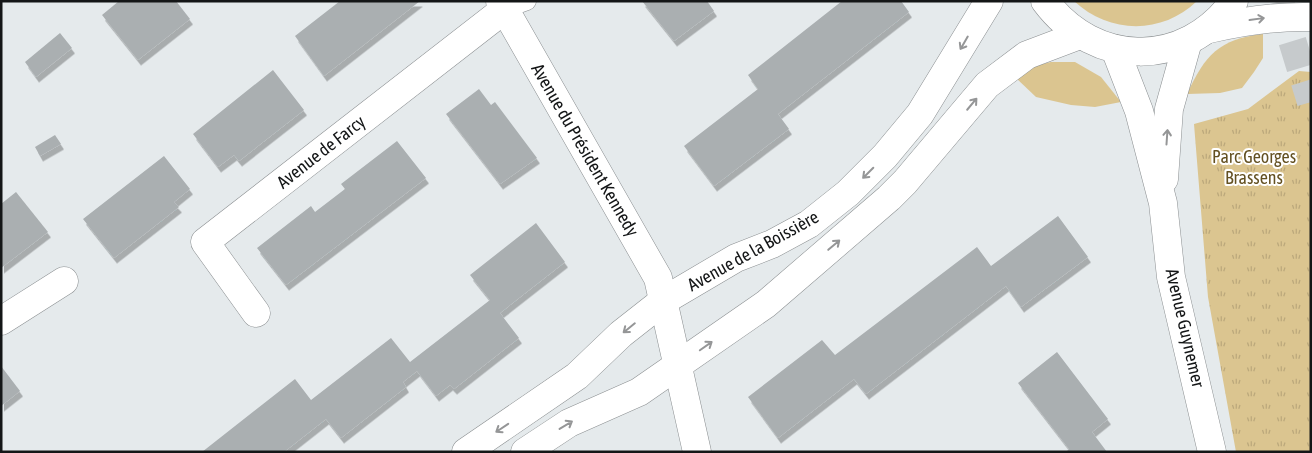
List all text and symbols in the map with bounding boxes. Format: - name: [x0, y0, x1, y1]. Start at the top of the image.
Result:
- one-way arrow: [1248, 14, 1264, 24]
- one-way arrow: [959, 36, 969, 51]
- street label: Avenue du Président Kennedy: [527, 60, 644, 240]
- one-way arrow: [966, 98, 977, 111]
- street label: Avenue de Farcy: [272, 111, 369, 193]
- one-way arrow: [1163, 129, 1172, 145]
- park label: Parc Georges Brassens: [1212, 146, 1296, 188]
- one-way arrow: [862, 167, 874, 180]
- street label: Avenue de la Boissière: [684, 206, 822, 295]
- one-way arrow: [827, 239, 840, 251]
- street label: Avenue Guynemer: [1162, 266, 1210, 390]
- one-way arrow: [622, 323, 636, 333]
- one-way arrow: [699, 341, 713, 351]
- one-way arrow: [558, 420, 572, 430]
- one-way arrow: [495, 423, 509, 433]

